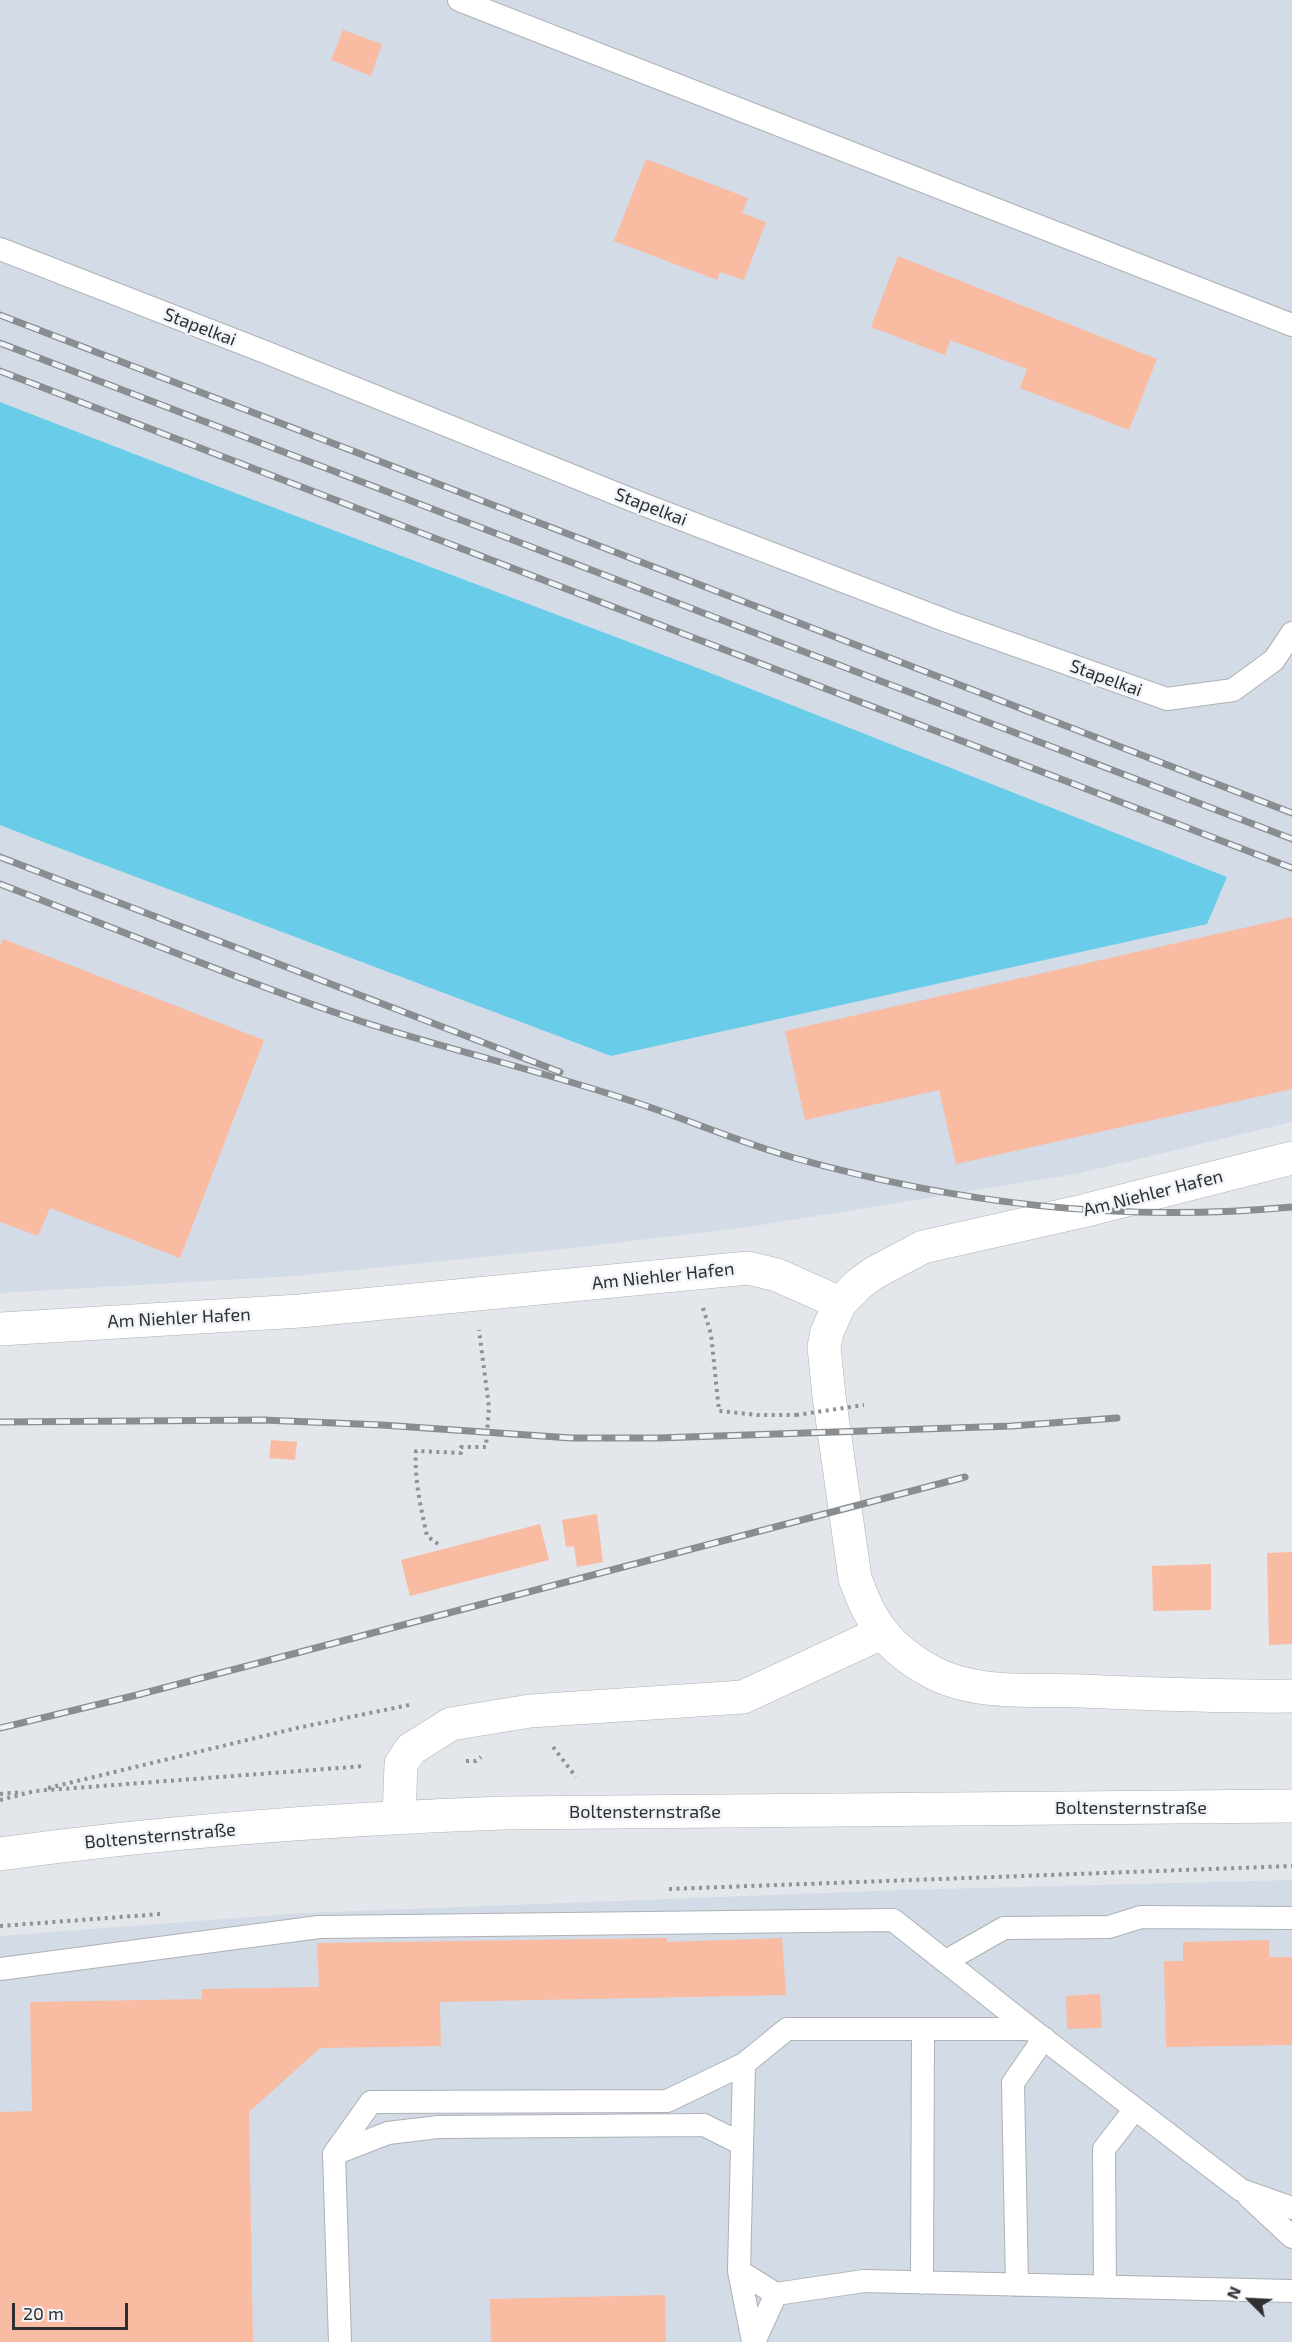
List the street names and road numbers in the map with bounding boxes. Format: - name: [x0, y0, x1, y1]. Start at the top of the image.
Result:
- street label: Stapelkai: [161, 303, 239, 351]
- street label: Stapelkai: [612, 483, 690, 531]
- street label: Stapelkai: [1067, 655, 1145, 701]
- street label: Am Niehler Hafen: [1081, 1165, 1225, 1221]
- street label: Am Niehler Hafen: [591, 1258, 735, 1294]
- street label: Am Niehler Hafen: [107, 1303, 251, 1333]
- street label: Boltensternstraße: [1055, 1797, 1207, 1819]
- street label: Boltensternstraße: [569, 1801, 721, 1823]
- street label: Boltensternstraße: [83, 1819, 237, 1853]

